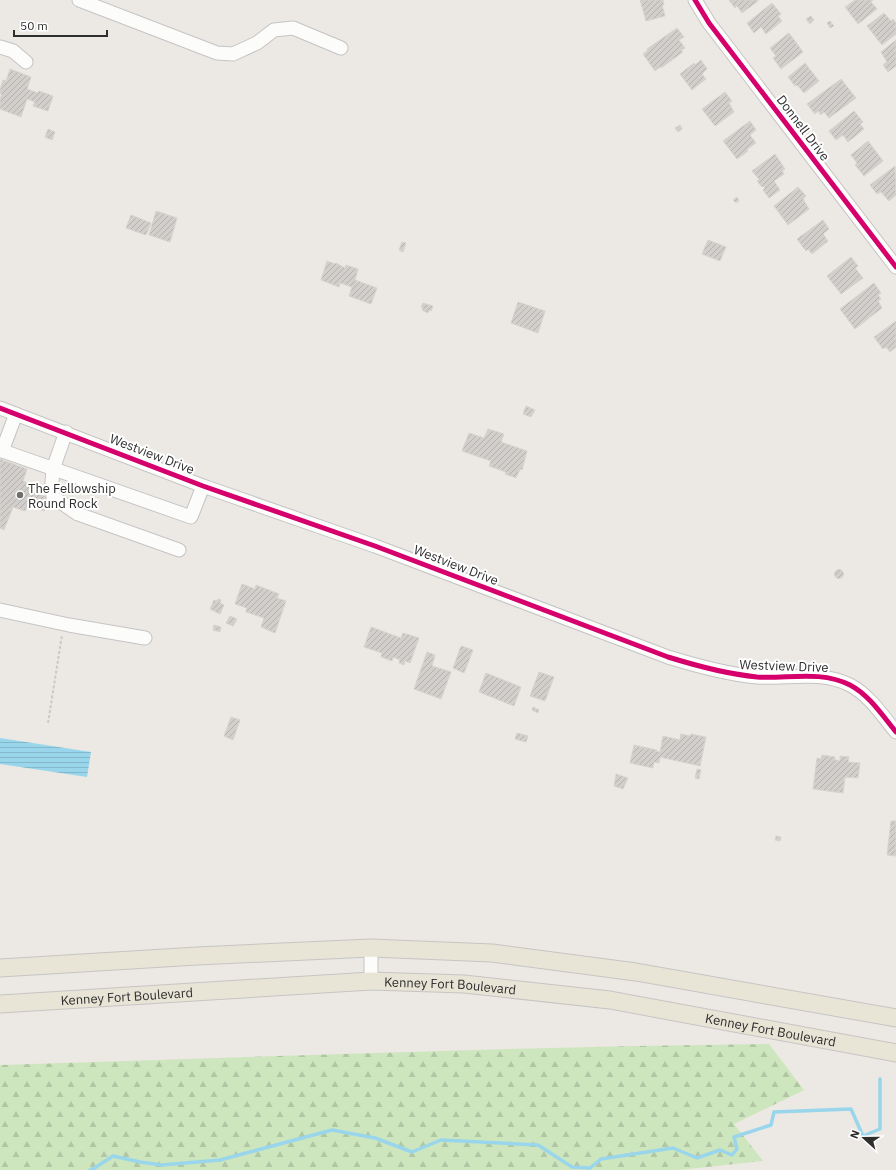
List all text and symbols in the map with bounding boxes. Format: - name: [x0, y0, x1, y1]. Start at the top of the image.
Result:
- scale bar: [14, 12, 107, 38]
- text: 50 m: [20, 18, 48, 33]
- street label: Donnell Drive: [773, 92, 833, 164]
- street label: Westview Drive: [107, 430, 197, 478]
- place label: The Fellowship Round Rock: [28, 480, 116, 512]
- marker: The Fellowship Round Rock: [15, 490, 25, 500]
- street label: Westview Drive: [411, 541, 501, 589]
- street label: Westview Drive: [739, 656, 829, 676]
- street label: Kenney Fort Boulevard: [384, 973, 517, 998]
- street label: Kenney Fort Boulevard: [60, 984, 193, 1009]
- street label: Kenney Fort Boulevard: [704, 1009, 837, 1050]
- north arrow: [844, 1118, 884, 1158]
- text: N: [847, 1128, 863, 1141]

